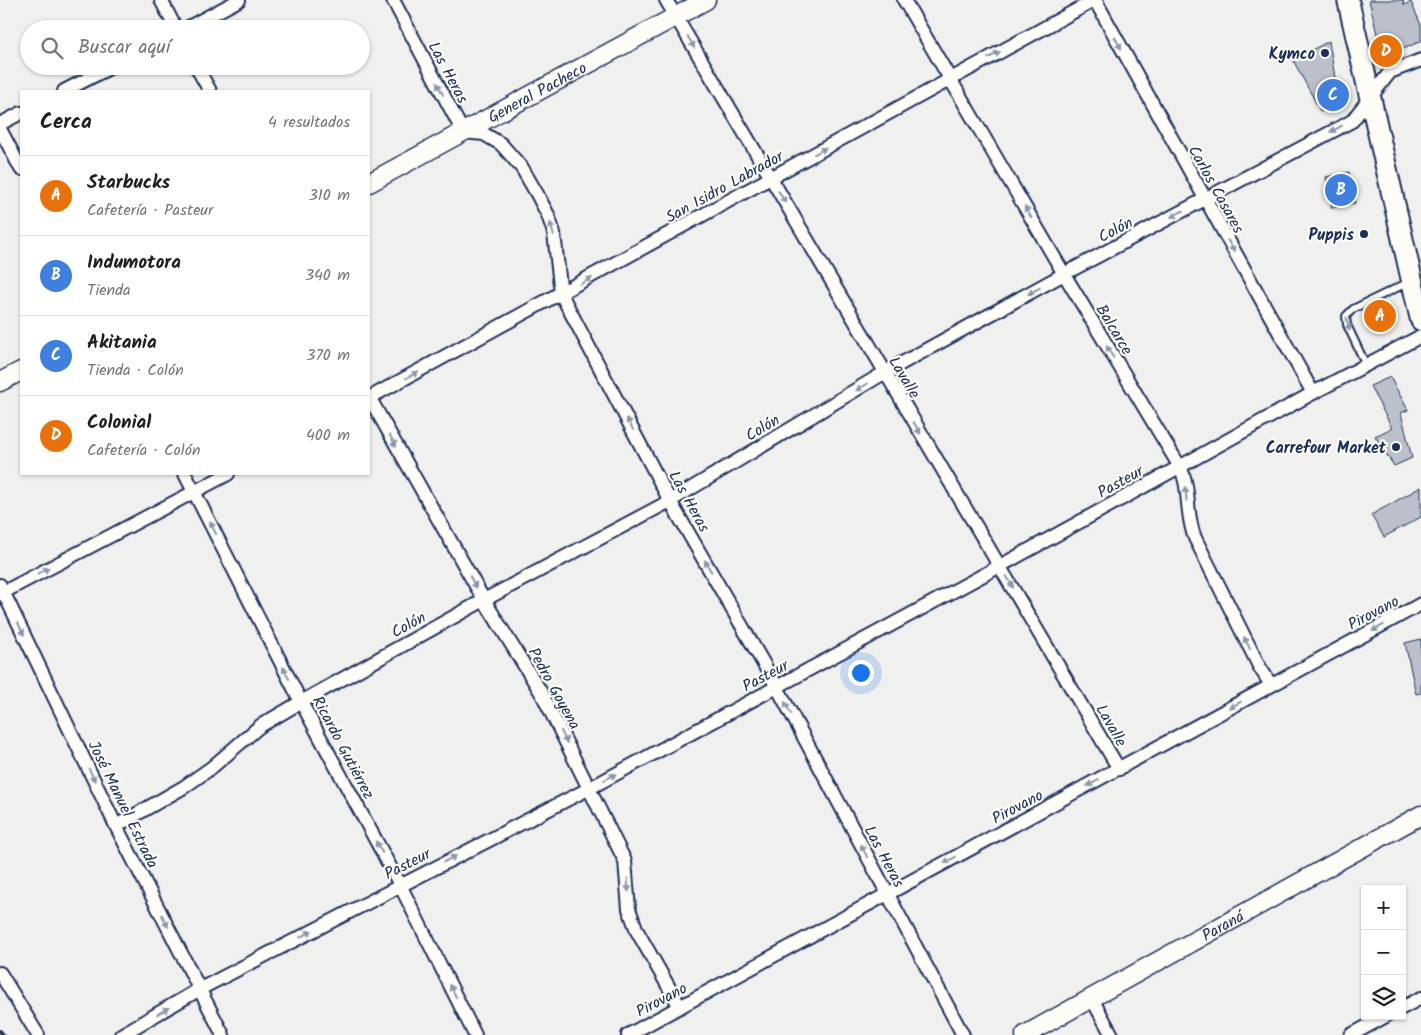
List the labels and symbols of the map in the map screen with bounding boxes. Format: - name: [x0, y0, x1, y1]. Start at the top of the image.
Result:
- pin: D: [1370, 32, 1402, 70]
- one-way arrow: [686, 36, 695, 49]
- one-way arrow: [1114, 36, 1123, 49]
- street label: Las Heras: [421, 37, 475, 108]
- place label: Kymco: [1269, 42, 1315, 67]
- marker: Kymco: [1319, 47, 1331, 59]
- one-way arrow: [987, 51, 1000, 60]
- street label: General Pacheco: [484, 56, 592, 130]
- pin: C: [1317, 76, 1349, 114]
- one-way arrow: [436, 81, 444, 96]
- one-way arrow: [1329, 125, 1343, 133]
- street label: Carlos Casares: [1181, 141, 1250, 239]
- street label: San Isidro Labrador: [661, 144, 790, 230]
- one-way arrow: [813, 147, 826, 156]
- pin: B: [1325, 171, 1357, 209]
- one-way arrow: [777, 191, 786, 204]
- one-way arrow: [1023, 205, 1032, 219]
- one-way arrow: [1170, 210, 1185, 218]
- street label: Colón: [1094, 211, 1138, 250]
- one-way arrow: [548, 221, 556, 236]
- place label: Puppis: [1309, 223, 1355, 248]
- marker: Puppis: [1358, 228, 1370, 240]
- one-way arrow: [1227, 239, 1235, 254]
- one-way arrow: [578, 277, 593, 285]
- one-way arrow: [1027, 286, 1041, 295]
- pin: A: [1364, 297, 1396, 335]
- street label: Balcarce: [1089, 299, 1139, 360]
- one-way arrow: [1345, 316, 1353, 332]
- one-way arrow: [1106, 345, 1115, 358]
- street label: Lavalle: [881, 352, 926, 404]
- one-way arrow: [405, 371, 419, 379]
- one-way arrow: [855, 382, 868, 391]
- street label: Colón: [741, 408, 785, 448]
- one-way arrow: [626, 417, 634, 431]
- one-way arrow: [913, 422, 922, 435]
- one-way arrow: [389, 433, 397, 448]
- place label: Carrefour Market: [1266, 436, 1387, 461]
- marker: Carrefour Market: [1390, 441, 1402, 453]
- street label: Pasteur: [1093, 459, 1150, 505]
- street label: Las Heras: [662, 466, 716, 537]
- one-way arrow: [1182, 485, 1190, 501]
- one-way arrow: [208, 521, 216, 535]
- one-way arrow: [704, 559, 712, 574]
- one-way arrow: [36, 567, 50, 575]
- one-way arrow: [469, 575, 477, 589]
- one-way arrow: [1005, 576, 1014, 589]
- street label: Pirovano: [1344, 589, 1404, 637]
- street label: Colón: [387, 606, 431, 645]
- one-way arrow: [17, 622, 25, 636]
- one-way arrow: [1371, 623, 1385, 632]
- one-way arrow: [1243, 635, 1251, 650]
- street label: Pedro Goyena: [521, 643, 587, 734]
- street label: Pasteur: [738, 653, 795, 699]
- your location: [848, 660, 874, 686]
- one-way arrow: [282, 666, 290, 680]
- street label: Ricardo Gutiérrez: [305, 691, 380, 804]
- one-way arrow: [784, 700, 792, 715]
- street label: Lavalle: [1088, 700, 1133, 752]
- one-way arrow: [1228, 701, 1242, 709]
- one-way arrow: [560, 730, 568, 744]
- street label: José Manuel Estrada: [81, 736, 164, 873]
- one-way arrow: [88, 768, 96, 782]
- one-way arrow: [604, 772, 617, 781]
- one-way arrow: [1085, 779, 1100, 787]
- street label: Pirovano: [988, 783, 1048, 831]
- street label: Las Heras: [857, 821, 911, 892]
- one-way arrow: [375, 839, 383, 854]
- street label: Pasteur: [380, 841, 437, 887]
- one-way arrow: [860, 844, 868, 859]
- one-way arrow: [443, 855, 458, 863]
- one-way arrow: [942, 856, 957, 864]
- one-way arrow: [625, 878, 633, 894]
- street label: Paraná: [1197, 904, 1250, 948]
- one-way arrow: [161, 913, 169, 928]
- one-way arrow: [299, 930, 313, 938]
- street label: Pirovano: [632, 976, 692, 1024]
- one-way arrow: [449, 984, 457, 999]
- one-way arrow: [156, 1006, 169, 1015]

